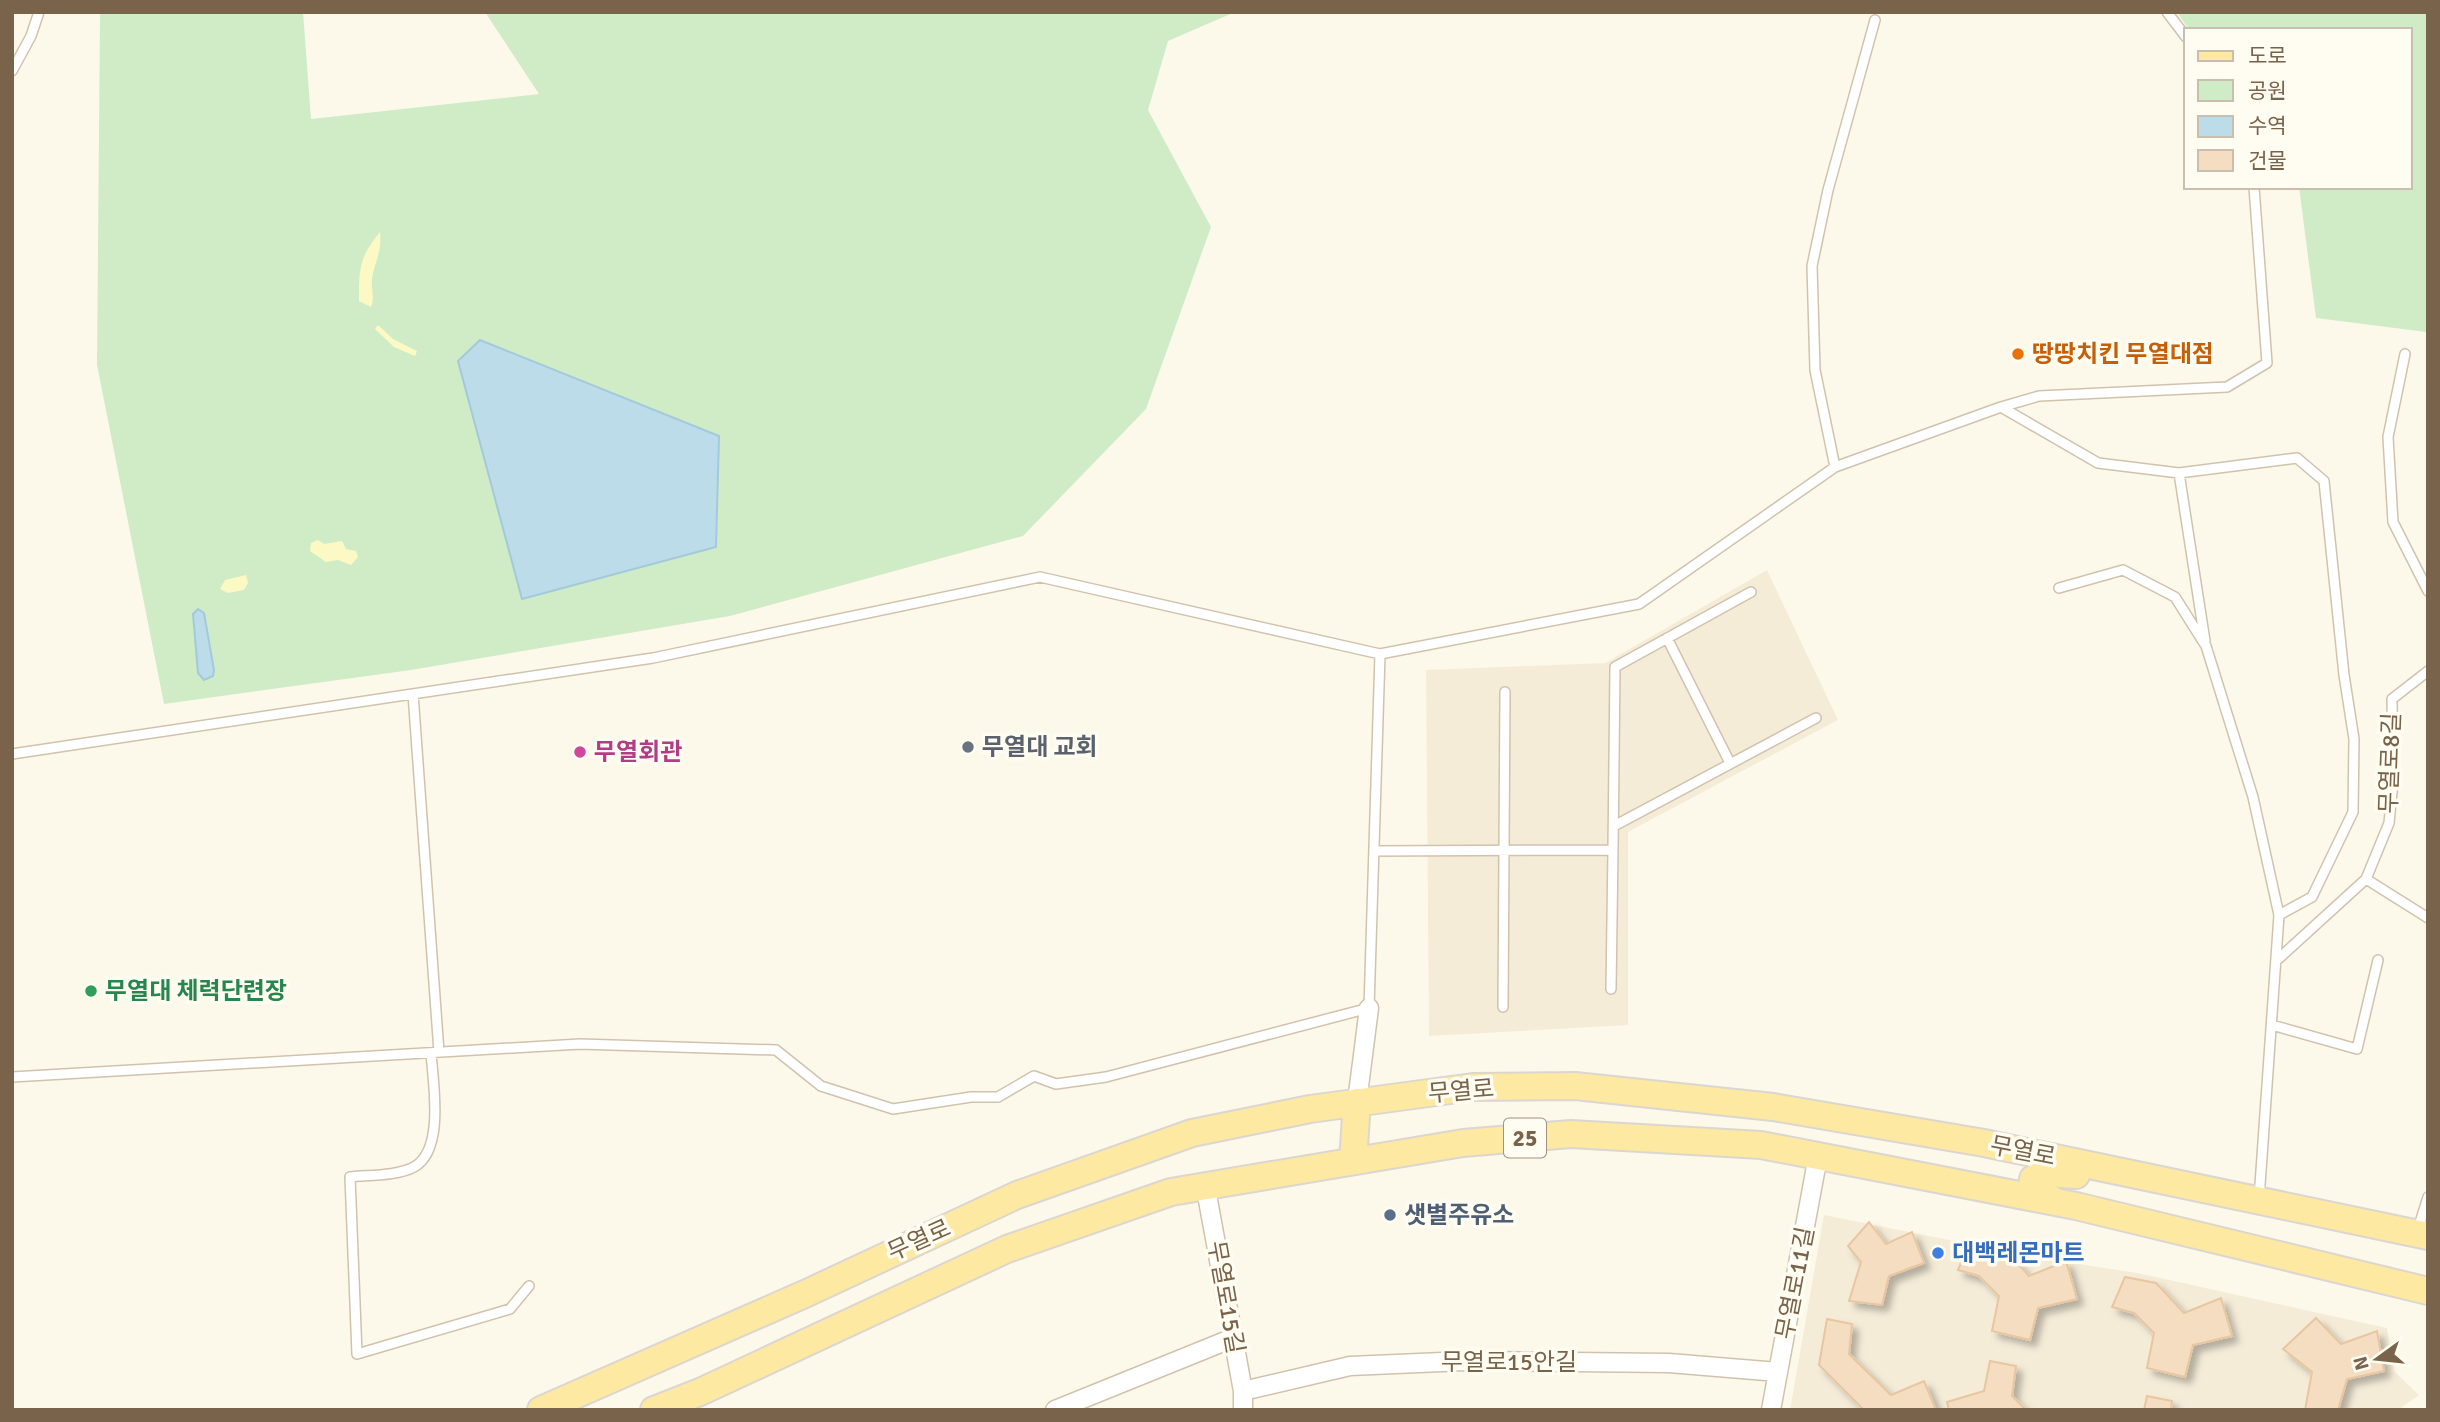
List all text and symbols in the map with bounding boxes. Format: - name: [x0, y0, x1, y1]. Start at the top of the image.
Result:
- legend: [2184, 28, 2412, 189]
- text: 도로: [2248, 43, 2287, 69]
- text: 공원: [2248, 78, 2287, 104]
- text: 수역: [2248, 113, 2287, 139]
- text: 건물: [2248, 148, 2287, 174]
- place label: 땅땅치킨 무열대점: [2032, 339, 2214, 369]
- marker: 땅땅치킨 무열대점: [2010, 346, 2026, 362]
- street label: 무열로8길: [2373, 712, 2407, 814]
- place label: 무열대 교회: [982, 732, 1098, 762]
- place label: 무열회관: [594, 737, 682, 767]
- marker: 무열대 교회: [960, 739, 976, 755]
- marker: 무열회관: [572, 744, 588, 760]
- place label: 무열대 체력단련장: [105, 976, 287, 1006]
- marker: 무열대 체력단련장: [83, 983, 99, 999]
- street label: 무열로: [1427, 1073, 1495, 1109]
- road number: 25: [1504, 1119, 1546, 1158]
- street label: 무열로: [1988, 1130, 2058, 1172]
- place label: 샛별주유소: [1404, 1200, 1514, 1230]
- marker: 샛별주유소: [1382, 1207, 1398, 1223]
- street label: 무열로: [883, 1213, 955, 1267]
- street label: 무열로11길: [1769, 1224, 1821, 1342]
- street label: 무열로15길: [1201, 1238, 1251, 1356]
- place label: 대백레몬마트: [1952, 1238, 2084, 1268]
- marker: 대백레몬마트: [1930, 1245, 1946, 1261]
- north arrow: [2342, 1324, 2412, 1394]
- street label: 무열로15안길: [1441, 1347, 1577, 1377]
- text: N: [2348, 1354, 2375, 1373]

